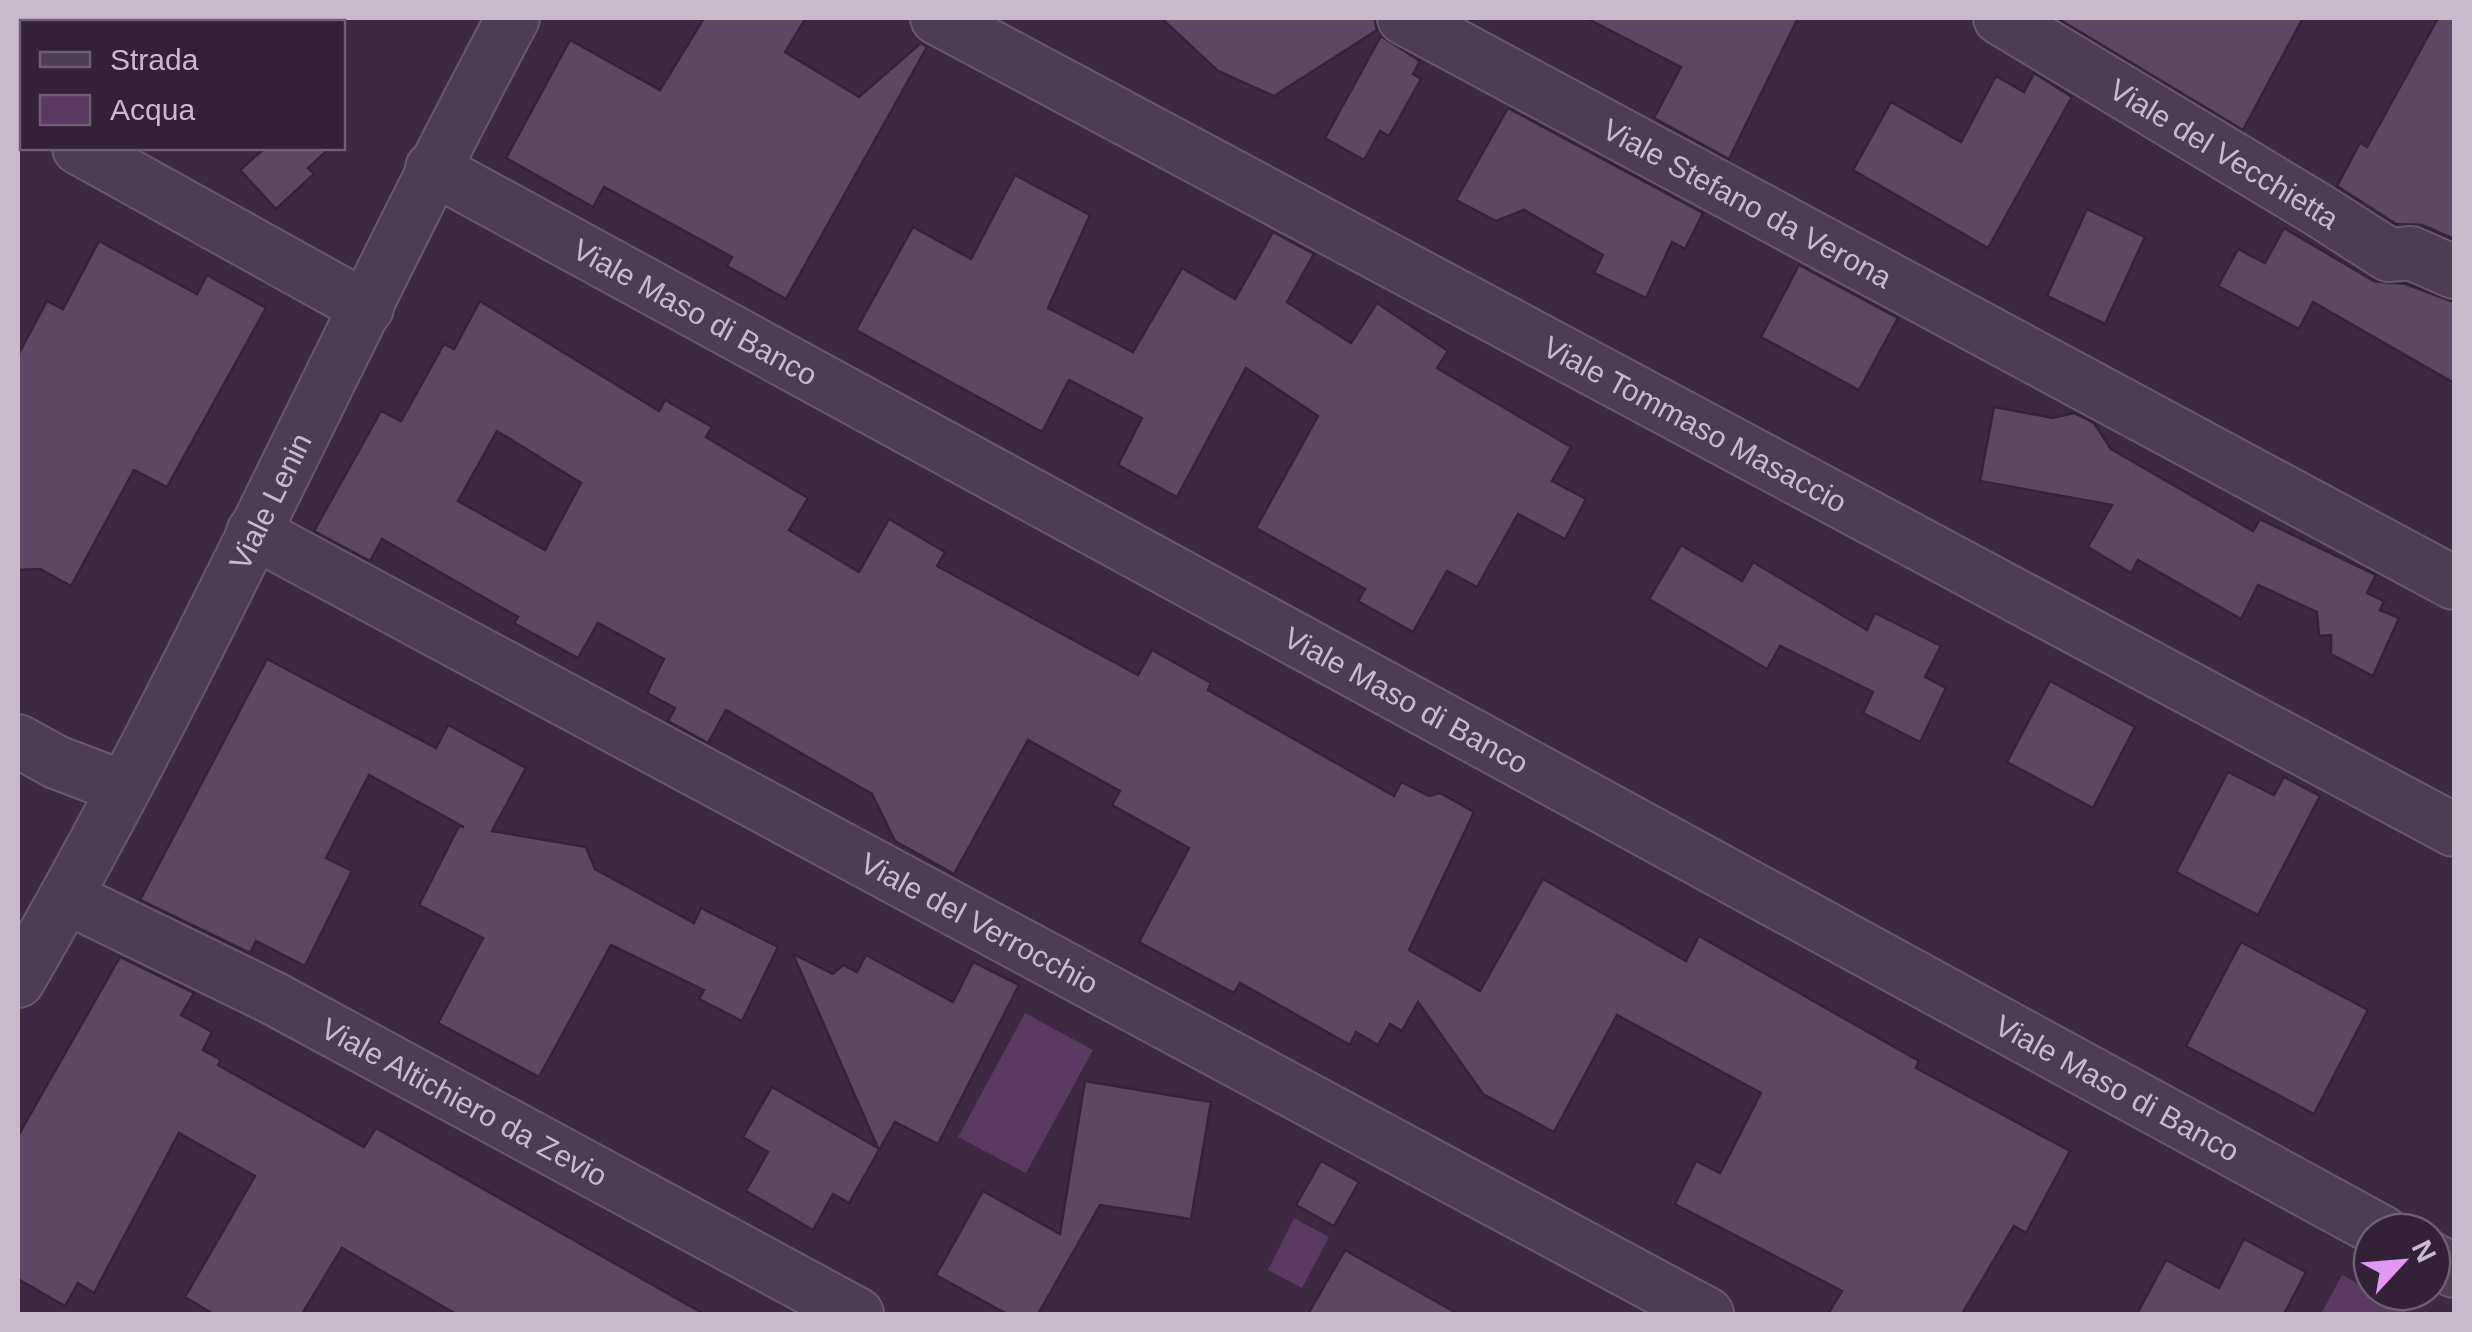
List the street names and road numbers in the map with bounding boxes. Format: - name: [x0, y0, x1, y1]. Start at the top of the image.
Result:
- street label: Viale del Vecchietta: [2104, 72, 2345, 235]
- street label: Viale Stefano da Verona: [1597, 112, 1898, 294]
- street label: Viale Maso di Banco: [568, 232, 823, 392]
- street label: Viale Tommaso Masaccio: [1538, 329, 1852, 518]
- street label: Viale Lenin: [222, 428, 317, 575]
- street label: Viale Maso di Banco: [1279, 620, 1534, 780]
- street label: Viale del Verrocchio: [855, 846, 1104, 1000]
- street label: Viale Maso di Banco: [1990, 1008, 2245, 1168]
- street label: Viale Altichiero da Zevio: [316, 1011, 613, 1192]

